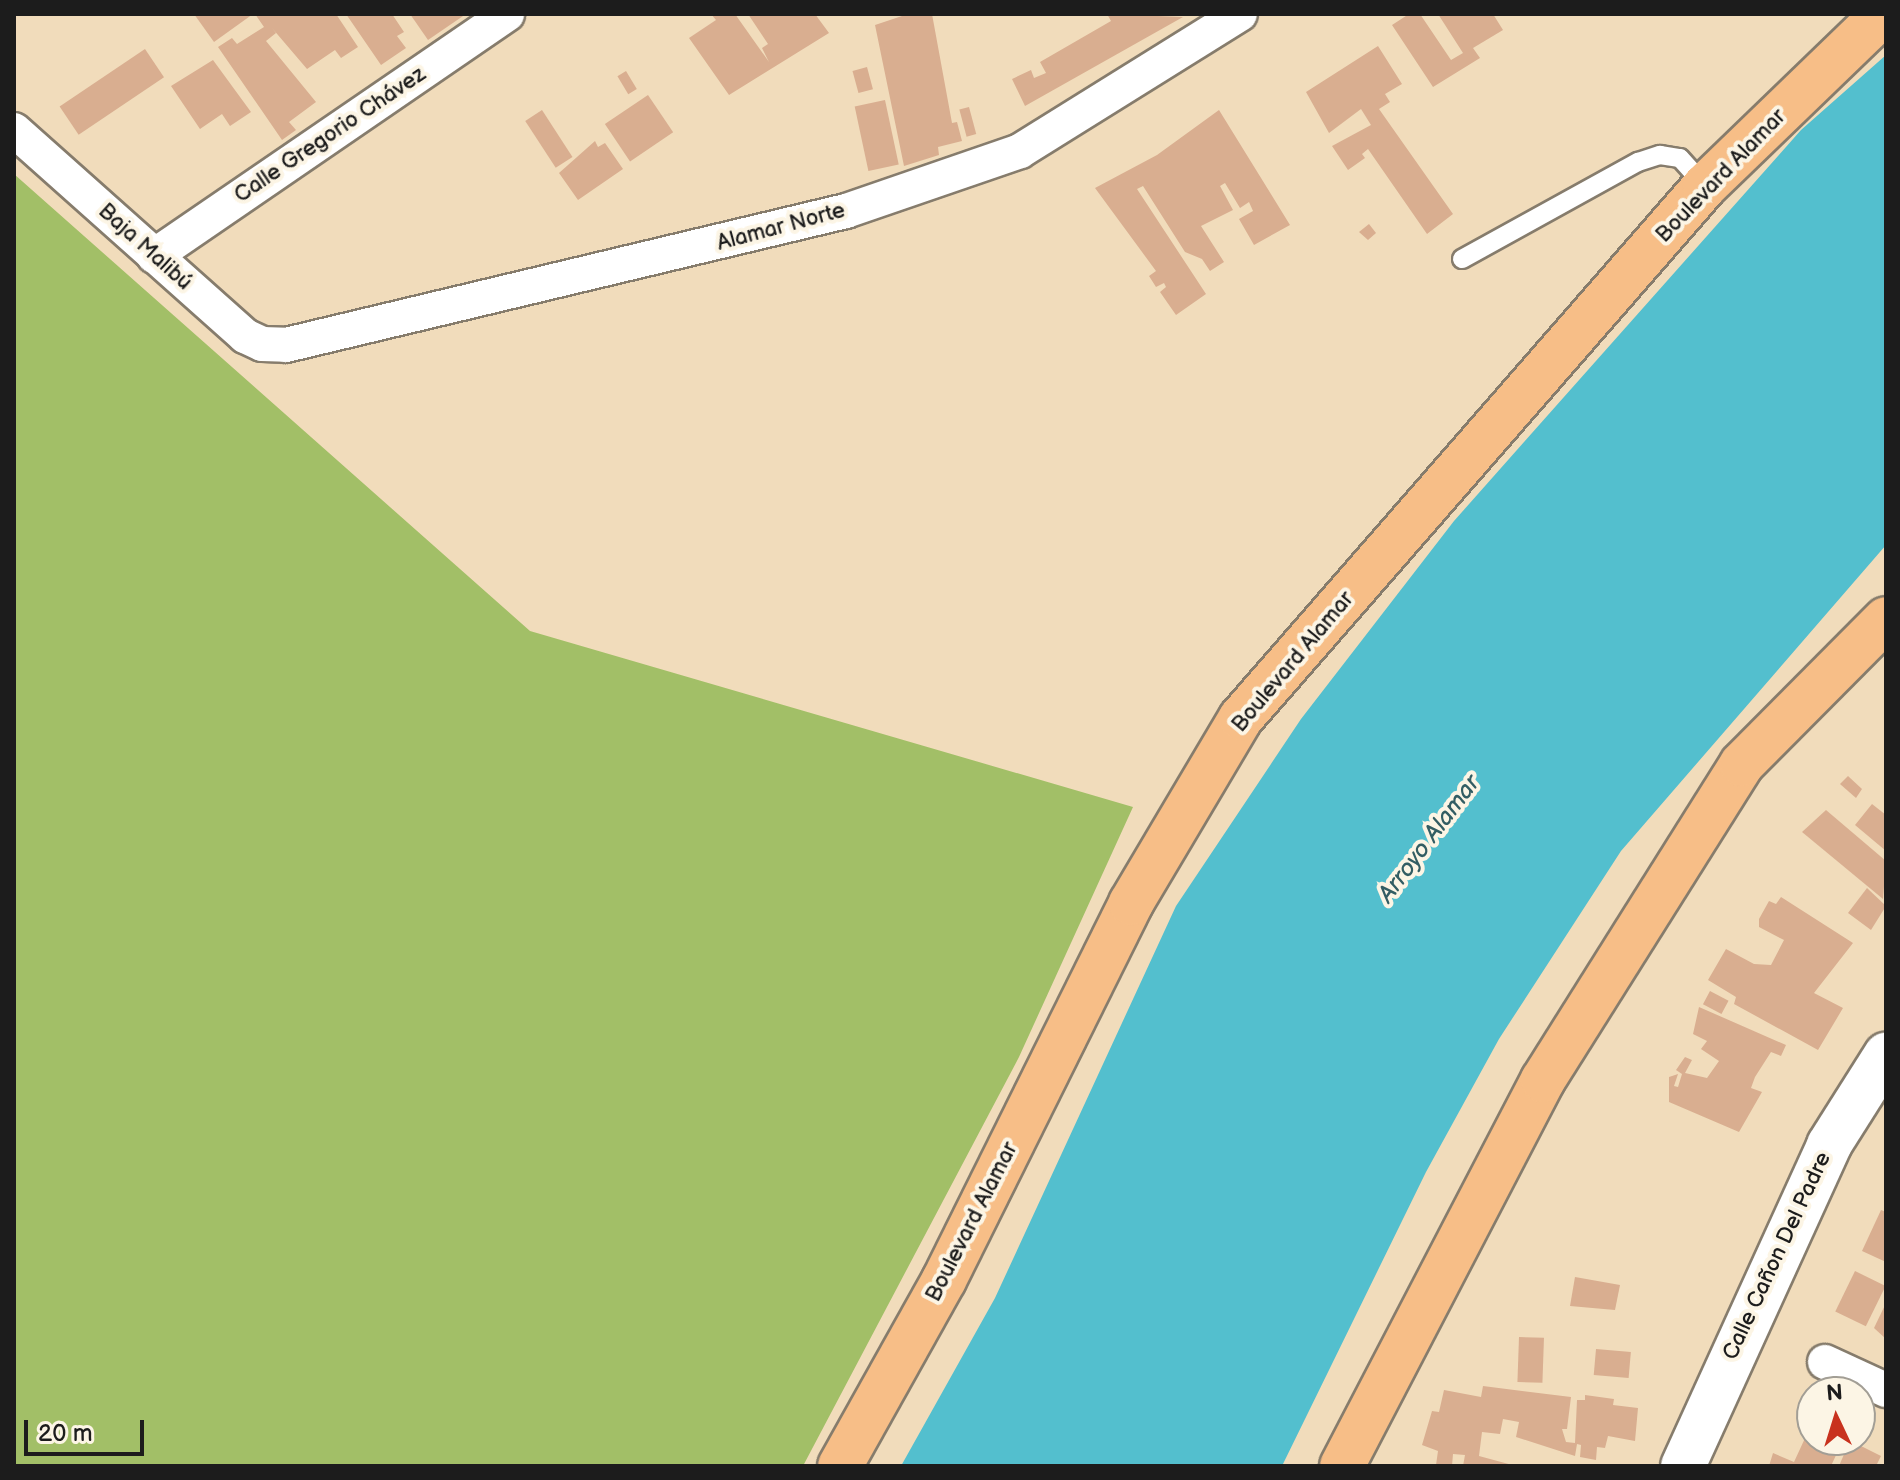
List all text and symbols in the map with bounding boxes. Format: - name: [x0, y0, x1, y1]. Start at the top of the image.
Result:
- street label: Calle Gregorio Chávez: [229, 61, 431, 209]
- street label: Boulevard Alamar: [1651, 104, 1791, 248]
- street label: Alamar Norte: [714, 197, 848, 257]
- street label: Baja Malibú: [93, 198, 197, 296]
- street label: Boulevard Alamar: [1227, 586, 1359, 738]
- water label: Arroyo Alamar: [1372, 770, 1486, 908]
- street label: Boulevard Alamar: [920, 1138, 1024, 1306]
- street label: Calle Cañon Del Padre: [1717, 1148, 1837, 1364]
- north arrow: [1796, 1376, 1876, 1456]
- text: N: [1825, 1380, 1844, 1408]
- scale bar: [28, 1404, 148, 1454]
- text: 20 m: [38, 1419, 93, 1448]

